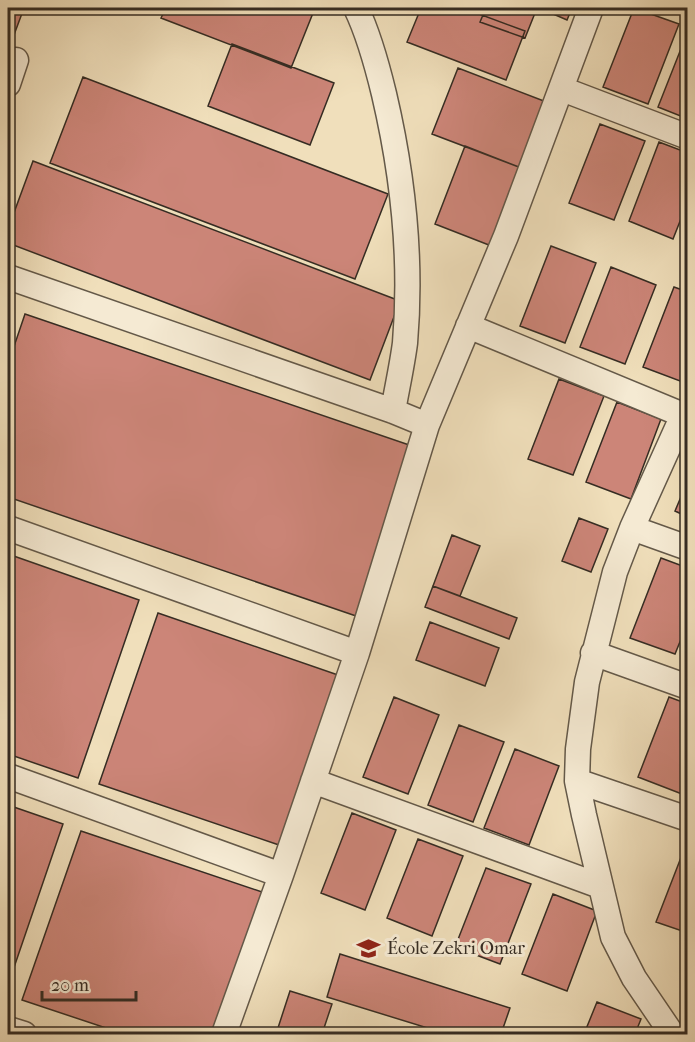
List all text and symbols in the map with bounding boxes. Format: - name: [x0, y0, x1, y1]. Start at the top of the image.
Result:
- school or university icon: École Zekri Omar: [356, 935, 382, 961]
- place label: École Zekri Omar: [387, 937, 525, 959]
- scale bar: [42, 964, 136, 1002]
- text: 20 m: [51, 975, 89, 996]

